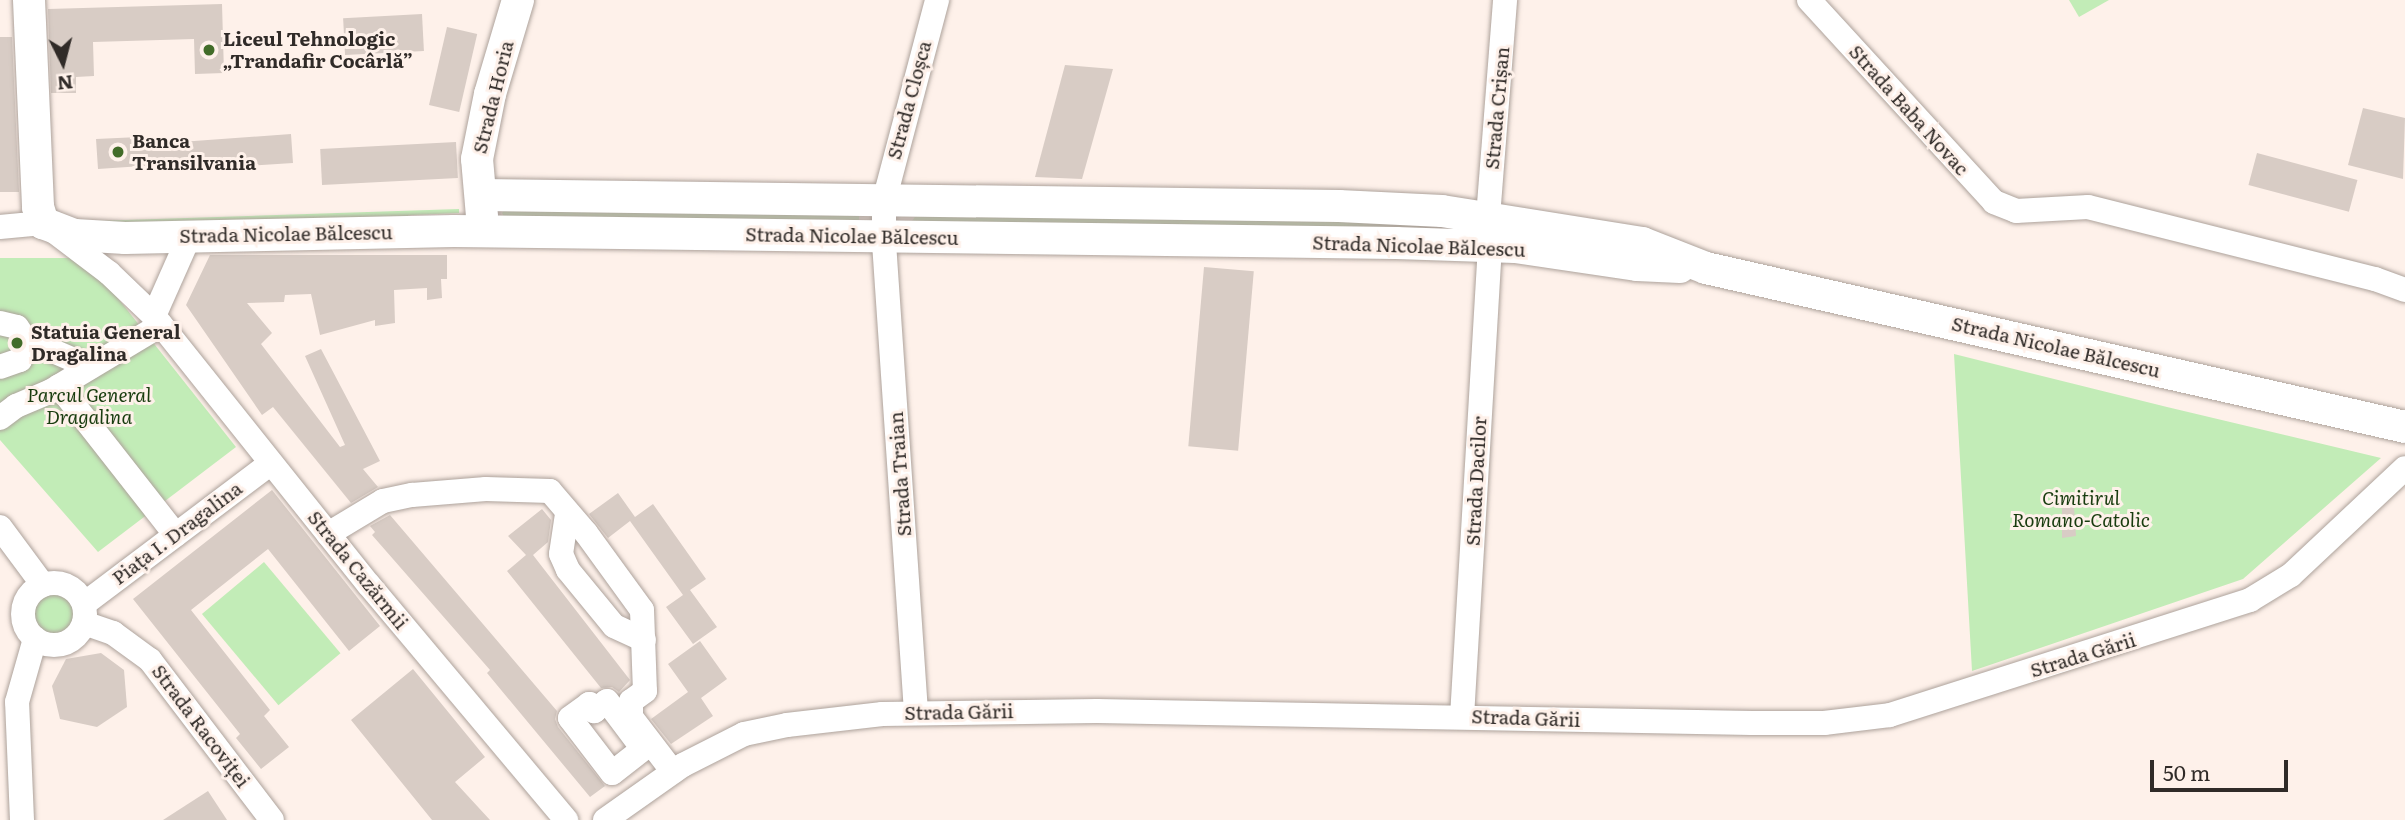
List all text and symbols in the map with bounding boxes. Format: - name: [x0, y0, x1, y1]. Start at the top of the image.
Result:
- north arrow: [28, 28, 98, 98]
- place label: Liceul Tehnologic „Trandafir Cocârlă”: [223, 28, 413, 72]
- street label: Strada Horia: [468, 38, 518, 156]
- street label: Strada Cloșca: [882, 38, 936, 162]
- street label: Strada Baba Novac: [1845, 40, 1973, 180]
- marker: Liceul Tehnologic „Trandafir Cocârlă”: [201, 42, 217, 58]
- street label: Strada Crișan: [1480, 46, 1514, 170]
- text: N: [56, 69, 75, 99]
- place label: Banca Transilvania: [132, 130, 256, 174]
- marker: Banca Transilvania: [110, 144, 126, 160]
- street label: Strada Nicolae Bălcescu: [179, 221, 393, 247]
- street label: Strada Nicolae Bălcescu: [745, 223, 959, 249]
- street label: Strada Nicolae Bălcescu: [1312, 231, 1526, 261]
- street label: Strada Nicolae Bălcescu: [1950, 312, 2162, 382]
- place label: Statuia General Dragalina: [31, 321, 181, 365]
- marker: Statuia General Dragalina: [9, 335, 25, 351]
- park label: Parcul General Dragalina: [27, 384, 151, 428]
- street label: Strada Traian: [884, 411, 916, 537]
- street label: Strada Dacilor: [1461, 416, 1491, 546]
- street label: Piața I. Dragalina: [108, 477, 246, 589]
- park label: Cimitirul Romano-Catolic: [2012, 487, 2150, 531]
- street label: Strada Cazărmii: [303, 506, 413, 634]
- street label: Strada Gării: [2027, 628, 2139, 682]
- street label: Strada Racoviței: [147, 660, 255, 792]
- street label: Strada Gării: [904, 700, 1014, 724]
- street label: Strada Gării: [1471, 705, 1581, 731]
- scale bar: [2153, 746, 2291, 790]
- text: 50 m: [2163, 756, 2210, 787]

